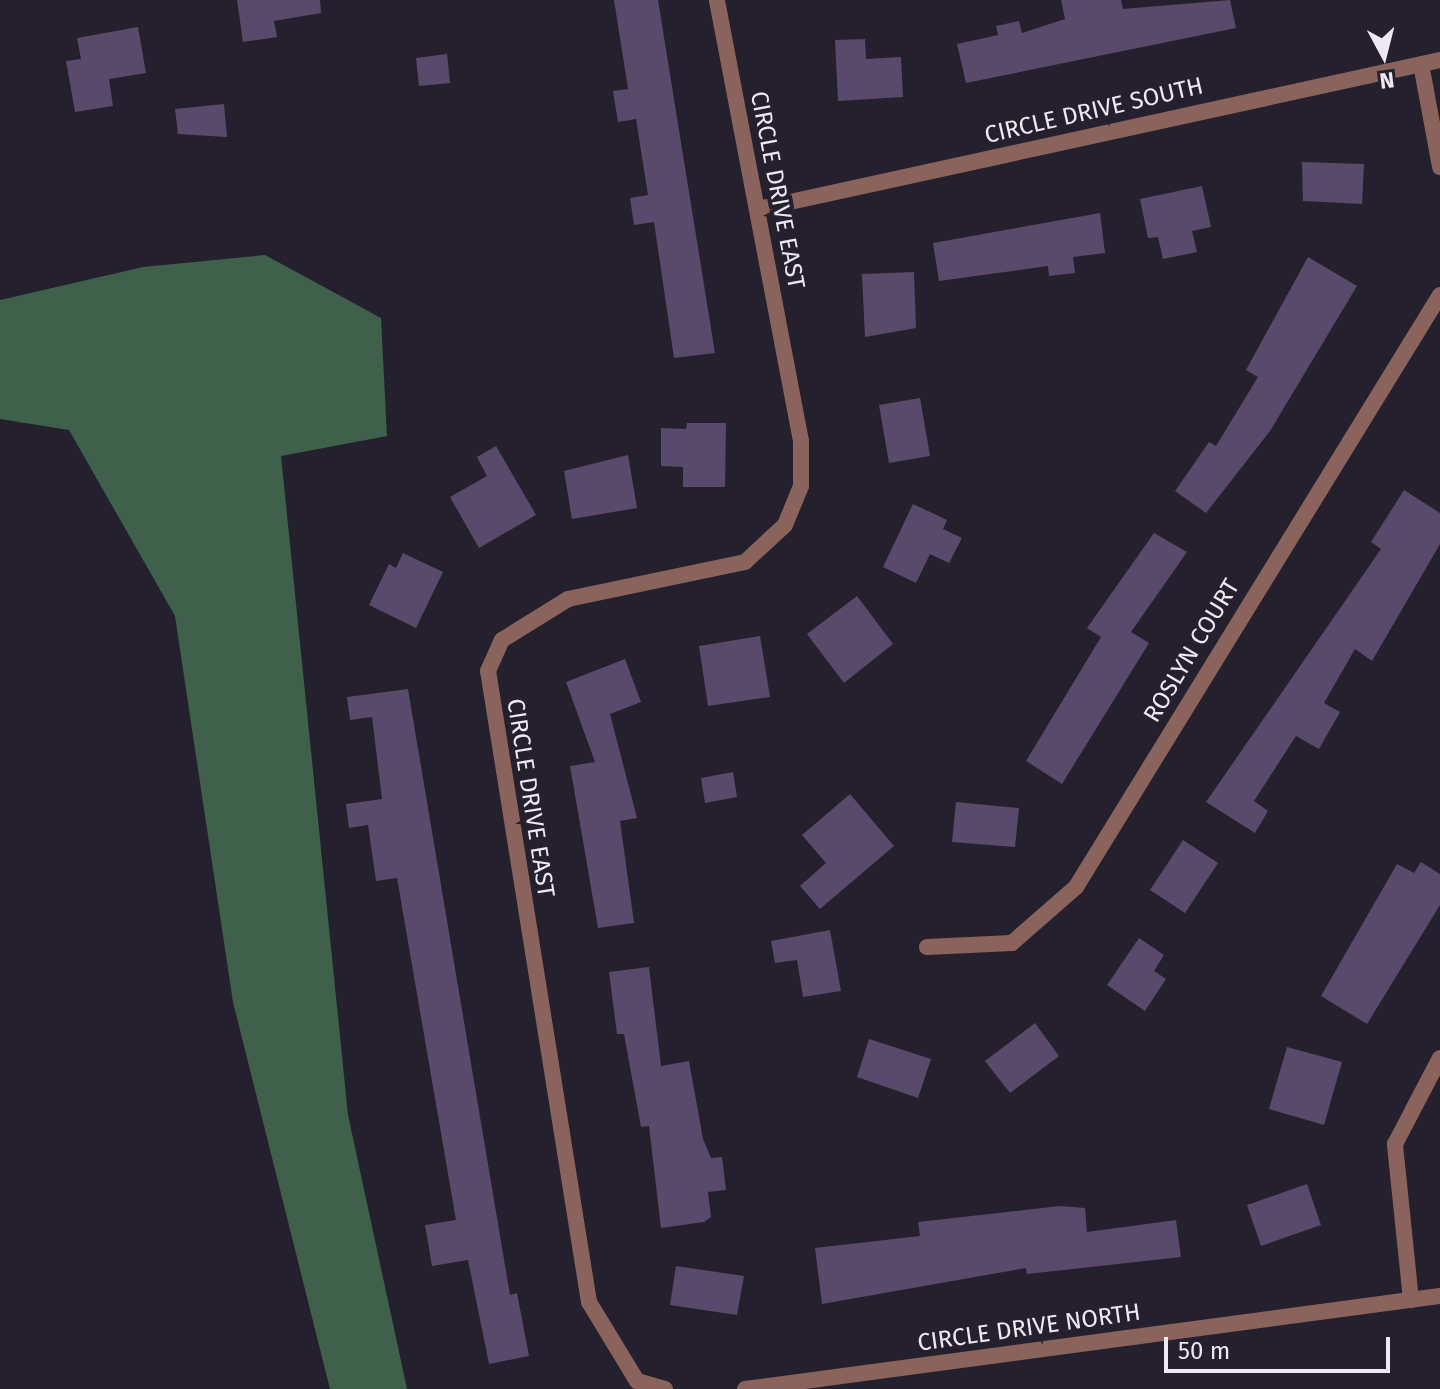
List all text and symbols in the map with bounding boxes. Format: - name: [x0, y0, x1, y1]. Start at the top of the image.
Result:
- north arrow: [1344, 16, 1424, 96]
- text: N: [1378, 66, 1396, 95]
- street label: CIRCLE DRIVE SOUTH: [982, 72, 1206, 150]
- street label: CIRCLE DRIVE EAST: [744, 89, 810, 291]
- street label: ROSLYN COURT: [1138, 574, 1246, 728]
- street label: CIRCLE DRIVE EAST: [500, 697, 560, 899]
- street label: CIRCLE DRIVE NORTH: [916, 1298, 1142, 1358]
- scale bar: [1168, 1321, 1394, 1371]
- text: 50 m: [1178, 1337, 1230, 1365]

